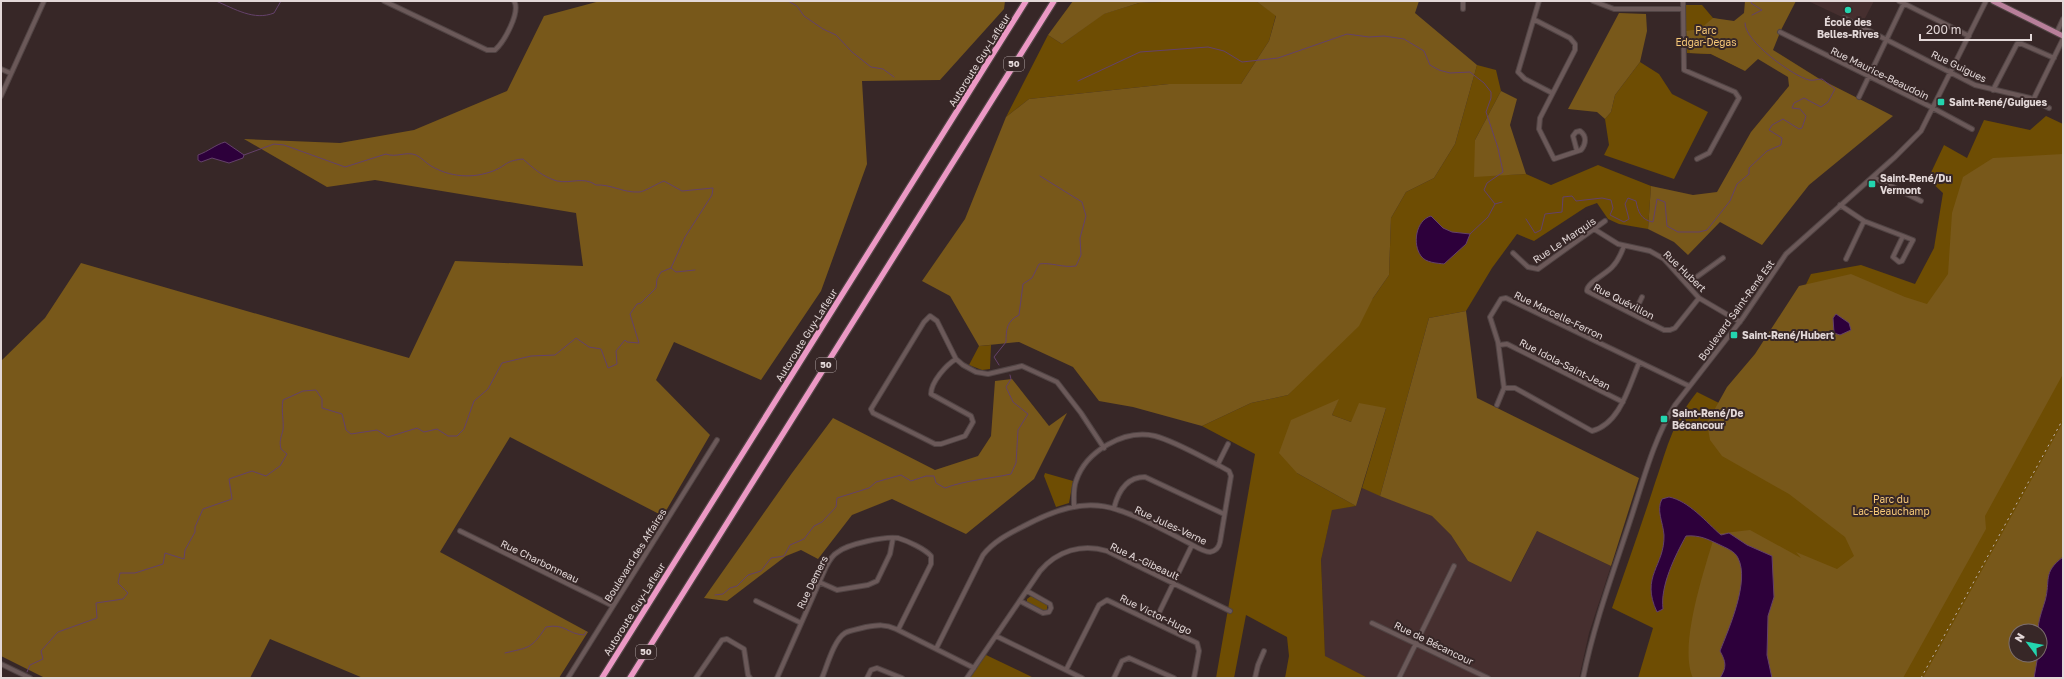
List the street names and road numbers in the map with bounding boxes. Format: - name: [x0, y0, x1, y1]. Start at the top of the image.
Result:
- street label: Autoroute Guy-Lafleur: [946, 11, 1012, 109]
- street label: Rue Maurice-Beaudoin: [1829, 44, 1931, 102]
- street label: Rue Guigues: [1929, 47, 1989, 85]
- road number: 50: [1004, 57, 1024, 71]
- street label: Rue Le Marquis: [1530, 215, 1598, 265]
- street label: Rue Hubert: [1661, 248, 1709, 294]
- street label: Boulevard Saint-René Est: [1695, 257, 1777, 363]
- street label: Rue Quévillon: [1592, 281, 1656, 321]
- street label: Autoroute Guy-Lafleur: [773, 286, 839, 384]
- street label: Rue Marcelle-Ferron: [1512, 288, 1606, 342]
- street label: Rue Idola-Saint-Jean: [1518, 336, 1612, 392]
- road number: 50: [816, 358, 836, 372]
- street label: Rue Jules-Verne: [1133, 503, 1209, 547]
- street label: Boulevard des Affaires: [601, 506, 669, 604]
- street label: Rue Charbonneau: [499, 537, 581, 585]
- street label: Rue A.-Gibeault: [1109, 540, 1181, 582]
- street label: Rue Demers: [794, 553, 830, 611]
- street label: Autoroute Guy-Lafleur: [601, 560, 667, 658]
- street label: Rue Victor-Hugo: [1118, 591, 1194, 637]
- street label: Rue de Bécancour: [1392, 619, 1476, 667]
- road number: 50: [636, 645, 656, 659]

